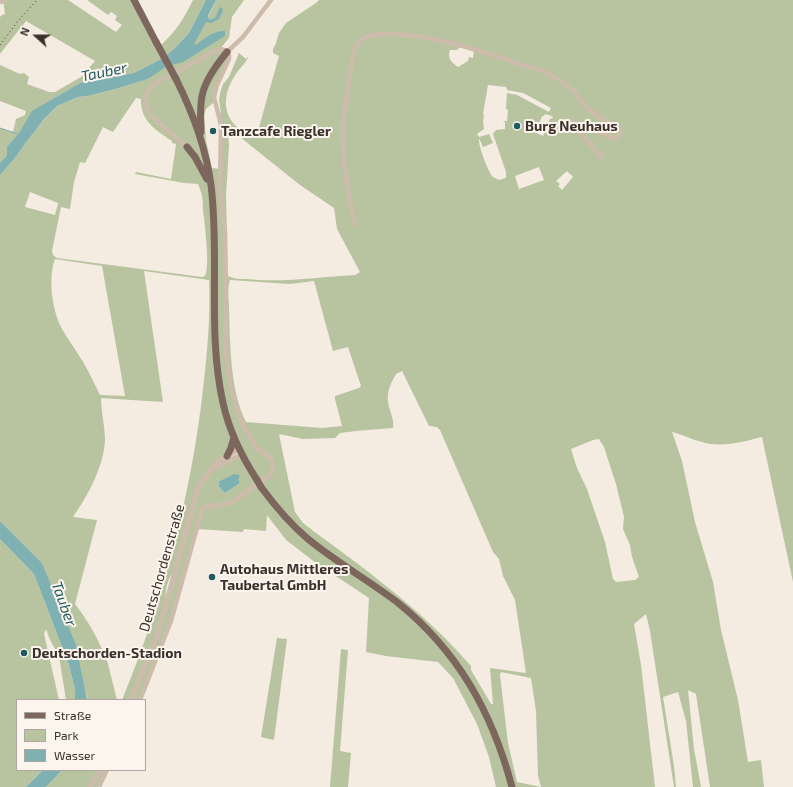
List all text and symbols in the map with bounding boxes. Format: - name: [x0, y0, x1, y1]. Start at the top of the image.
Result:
- north arrow: [16, 16, 56, 56]
- text: N: [17, 25, 32, 38]
- water label: Tauber: [79, 58, 129, 86]
- place label: Burg Neuhaus: [525, 118, 618, 134]
- marker: Burg Neuhaus: [512, 121, 522, 131]
- place label: Tanzcafe Riegler: [221, 123, 331, 139]
- marker: Tanzcafe Riegler: [208, 126, 218, 136]
- street label: Deutschordenstraße: [136, 502, 188, 634]
- place label: Autohaus Mittleres Taubertal GmbH: [220, 561, 348, 594]
- marker: Autohaus Mittleres Taubertal GmbH: [207, 572, 217, 582]
- water label: Tauber: [48, 579, 80, 629]
- place label: Deutschorden-Stadion: [32, 645, 182, 661]
- marker: Deutschorden-Stadion: [19, 648, 29, 658]
- legend: [16, 699, 146, 771]
- text: Straße: [54, 708, 91, 722]
- text: Park: [54, 728, 79, 742]
- text: Wasser: [54, 748, 95, 762]

